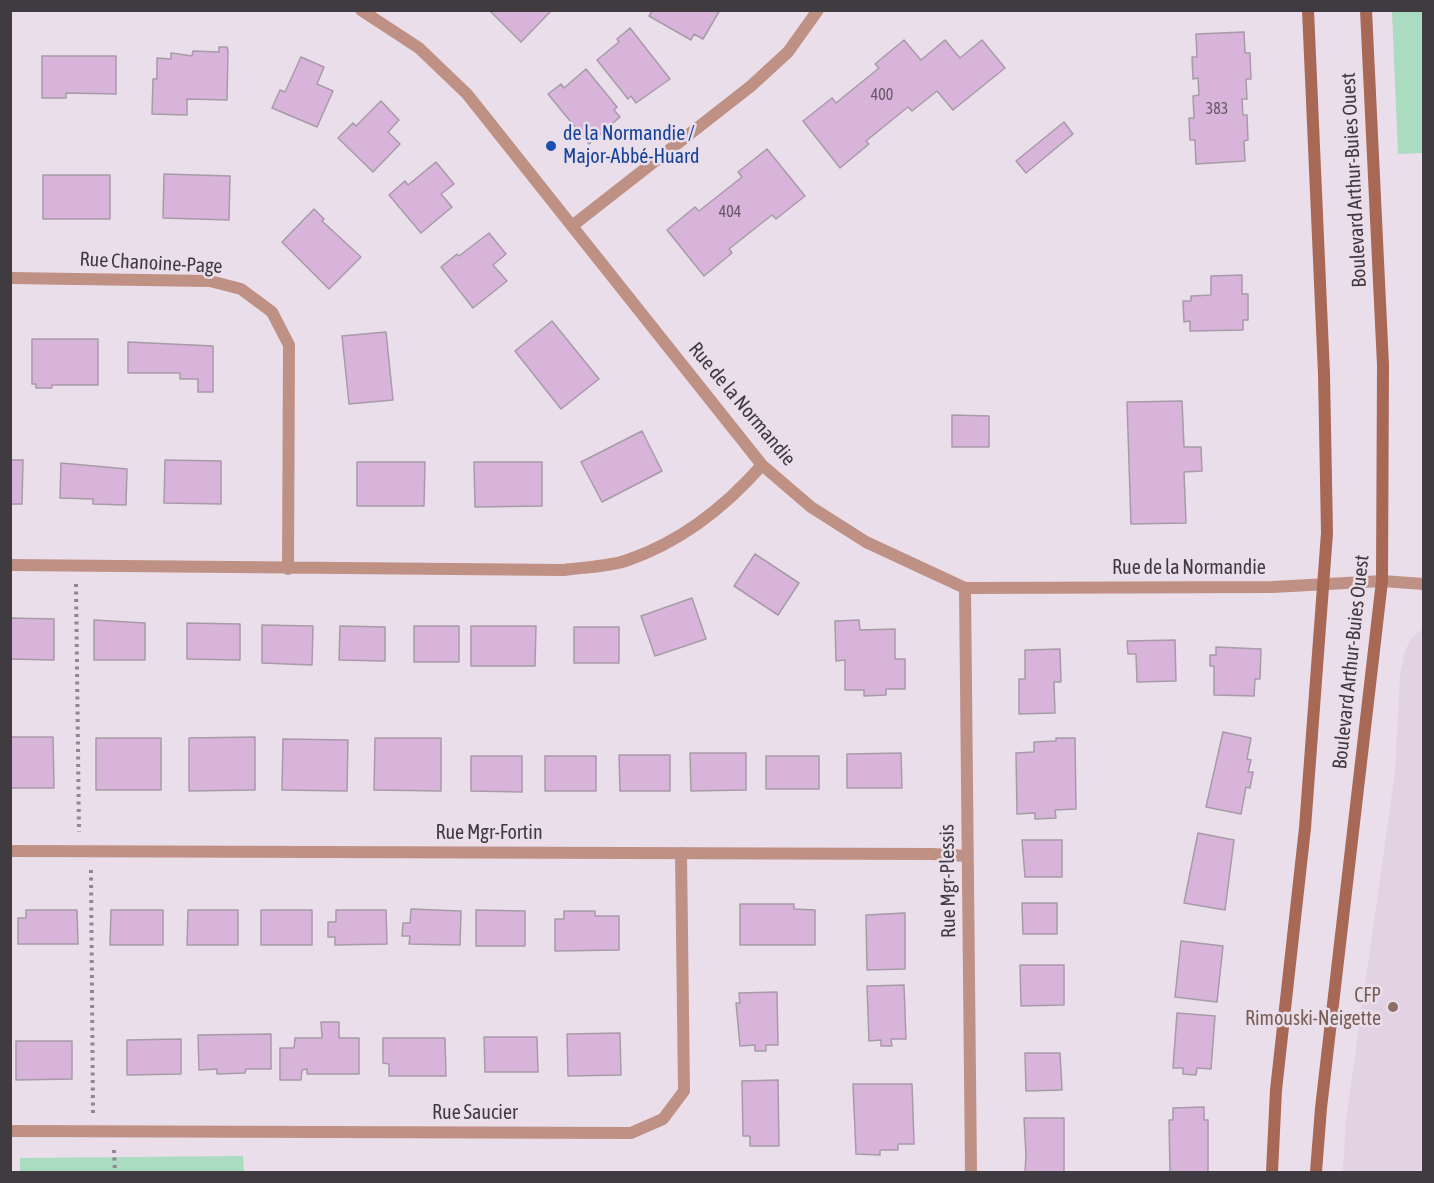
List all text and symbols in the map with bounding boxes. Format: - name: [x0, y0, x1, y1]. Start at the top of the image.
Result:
- street label: Boulevard Arthur-Buies Ouest: [1336, 72, 1372, 288]
- house number: 400: [871, 85, 893, 105]
- house number: 383: [1206, 99, 1228, 119]
- place label: de la Normandie / Major-Abbé-Huard: [563, 122, 699, 169]
- marker: de la Normandie / Major-Abbé-Huard: [544, 139, 558, 153]
- house number: 404: [719, 202, 741, 222]
- street label: Rue Chanoine-Page: [79, 247, 223, 279]
- street label: Rue de la Normandie: [683, 337, 801, 471]
- street label: Boulevard Arthur-Buies Ouest: [1328, 554, 1374, 770]
- street label: Rue de la Normandie: [1112, 556, 1266, 580]
- street label: Rue Mgr-Fortin: [435, 821, 543, 845]
- street label: Rue Mgr-Plessis: [935, 824, 961, 938]
- place label: CFP Rimouski-Neigette: [1245, 984, 1381, 1031]
- marker: CFP Rimouski-Neigette: [1386, 1000, 1400, 1014]
- street label: Rue Saucier: [432, 1101, 518, 1125]

